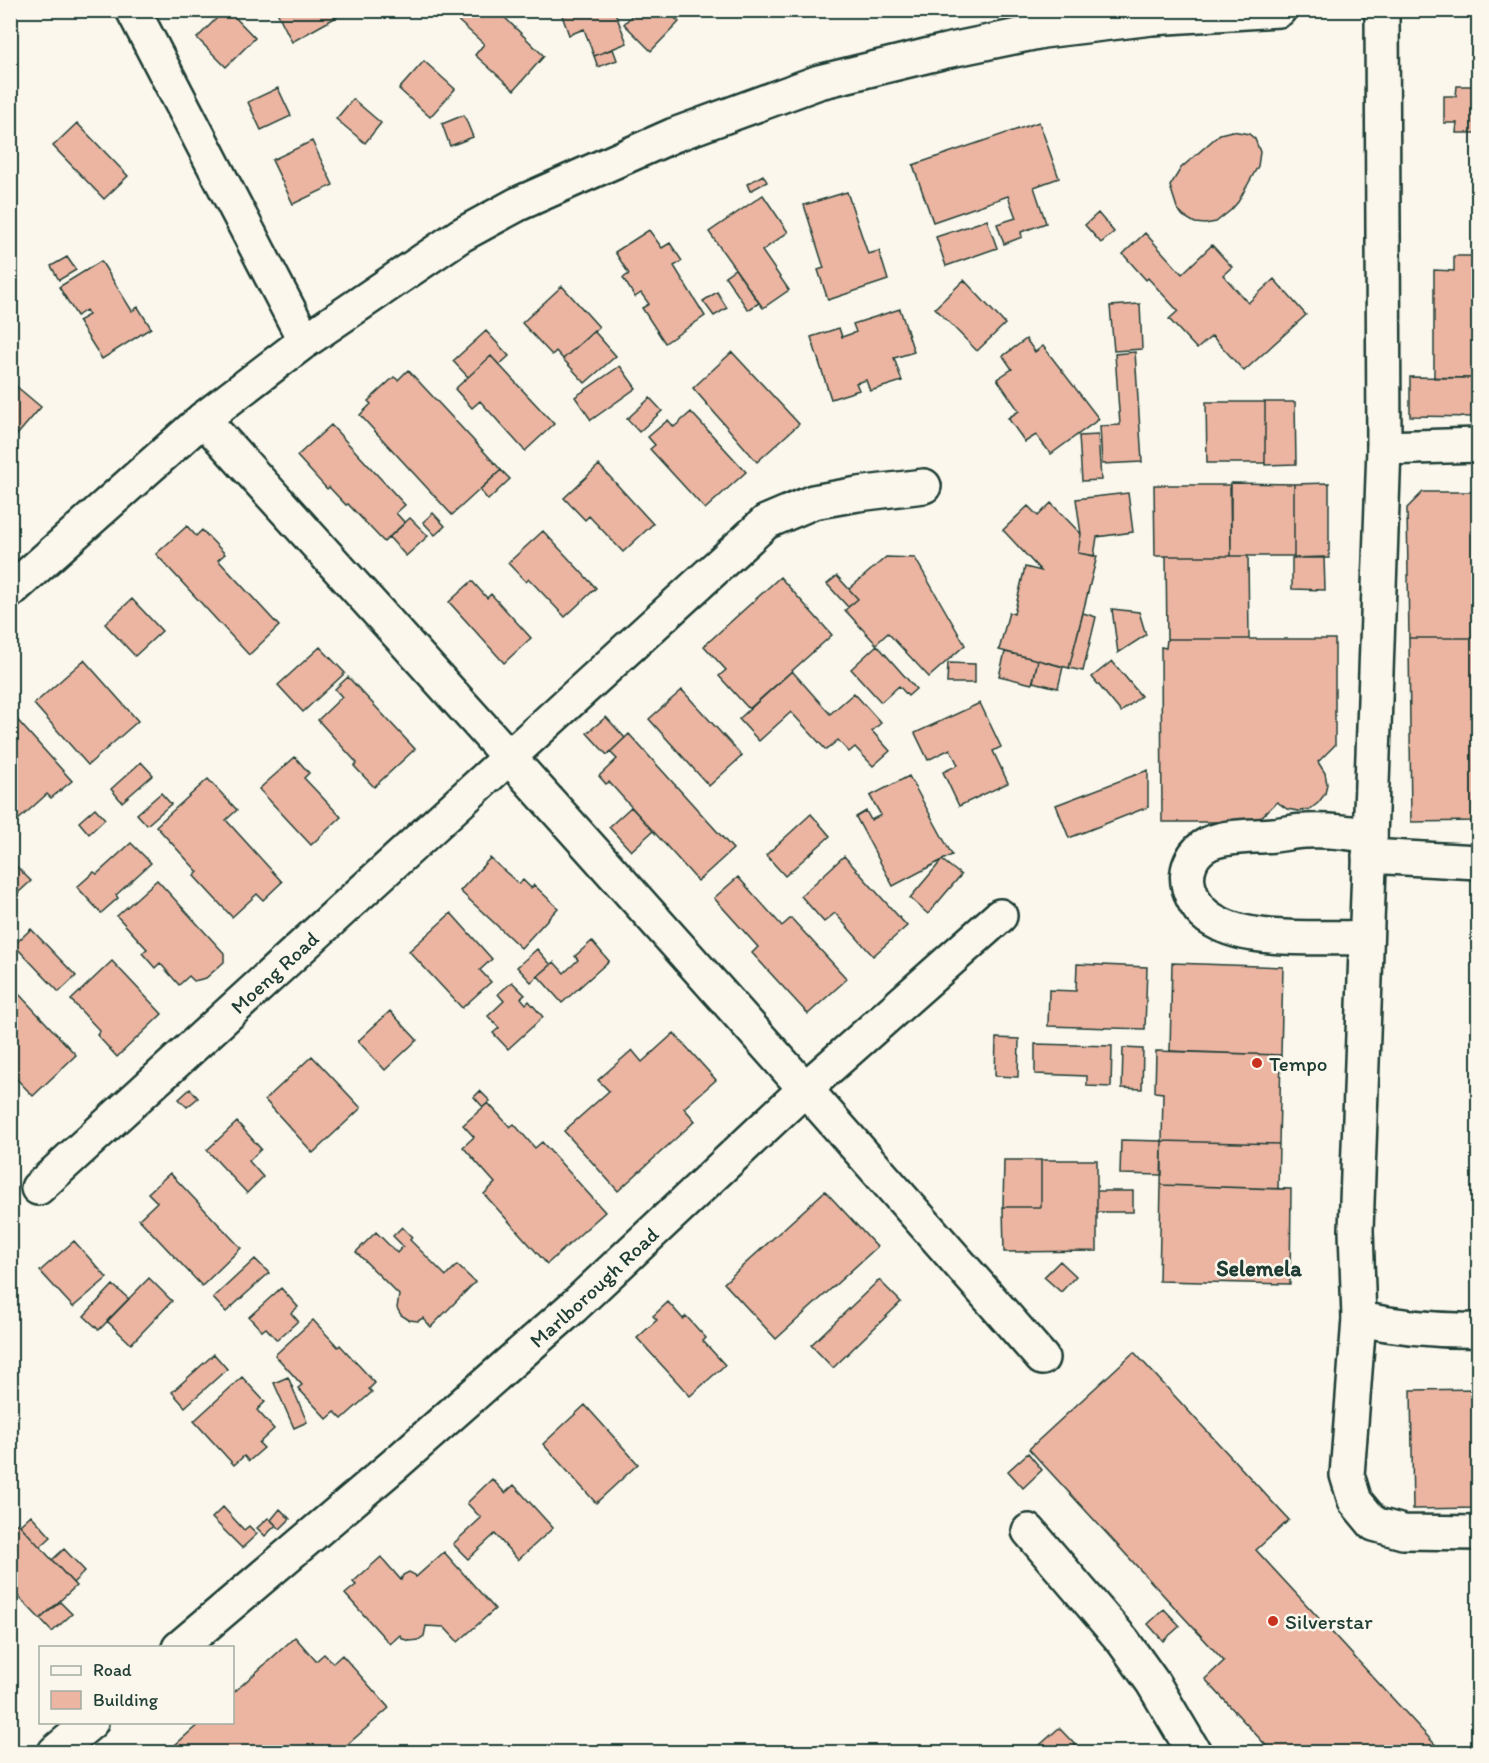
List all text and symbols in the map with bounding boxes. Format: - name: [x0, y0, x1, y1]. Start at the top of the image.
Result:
- street label: Moeng Road: [225, 925, 324, 1019]
- place label: Tempo: [1269, 1051, 1327, 1076]
- marker: Tempo: [1250, 1056, 1264, 1070]
- street label: Marlborough Road: [524, 1221, 664, 1352]
- district label: Selemela: [1216, 1255, 1302, 1282]
- place label: Silverstar: [1285, 1609, 1373, 1634]
- marker: Silverstar: [1266, 1614, 1280, 1628]
- legend: [39, 1646, 234, 1724]
- text: Road: [93, 1659, 132, 1681]
- text: Building: [93, 1689, 159, 1711]

